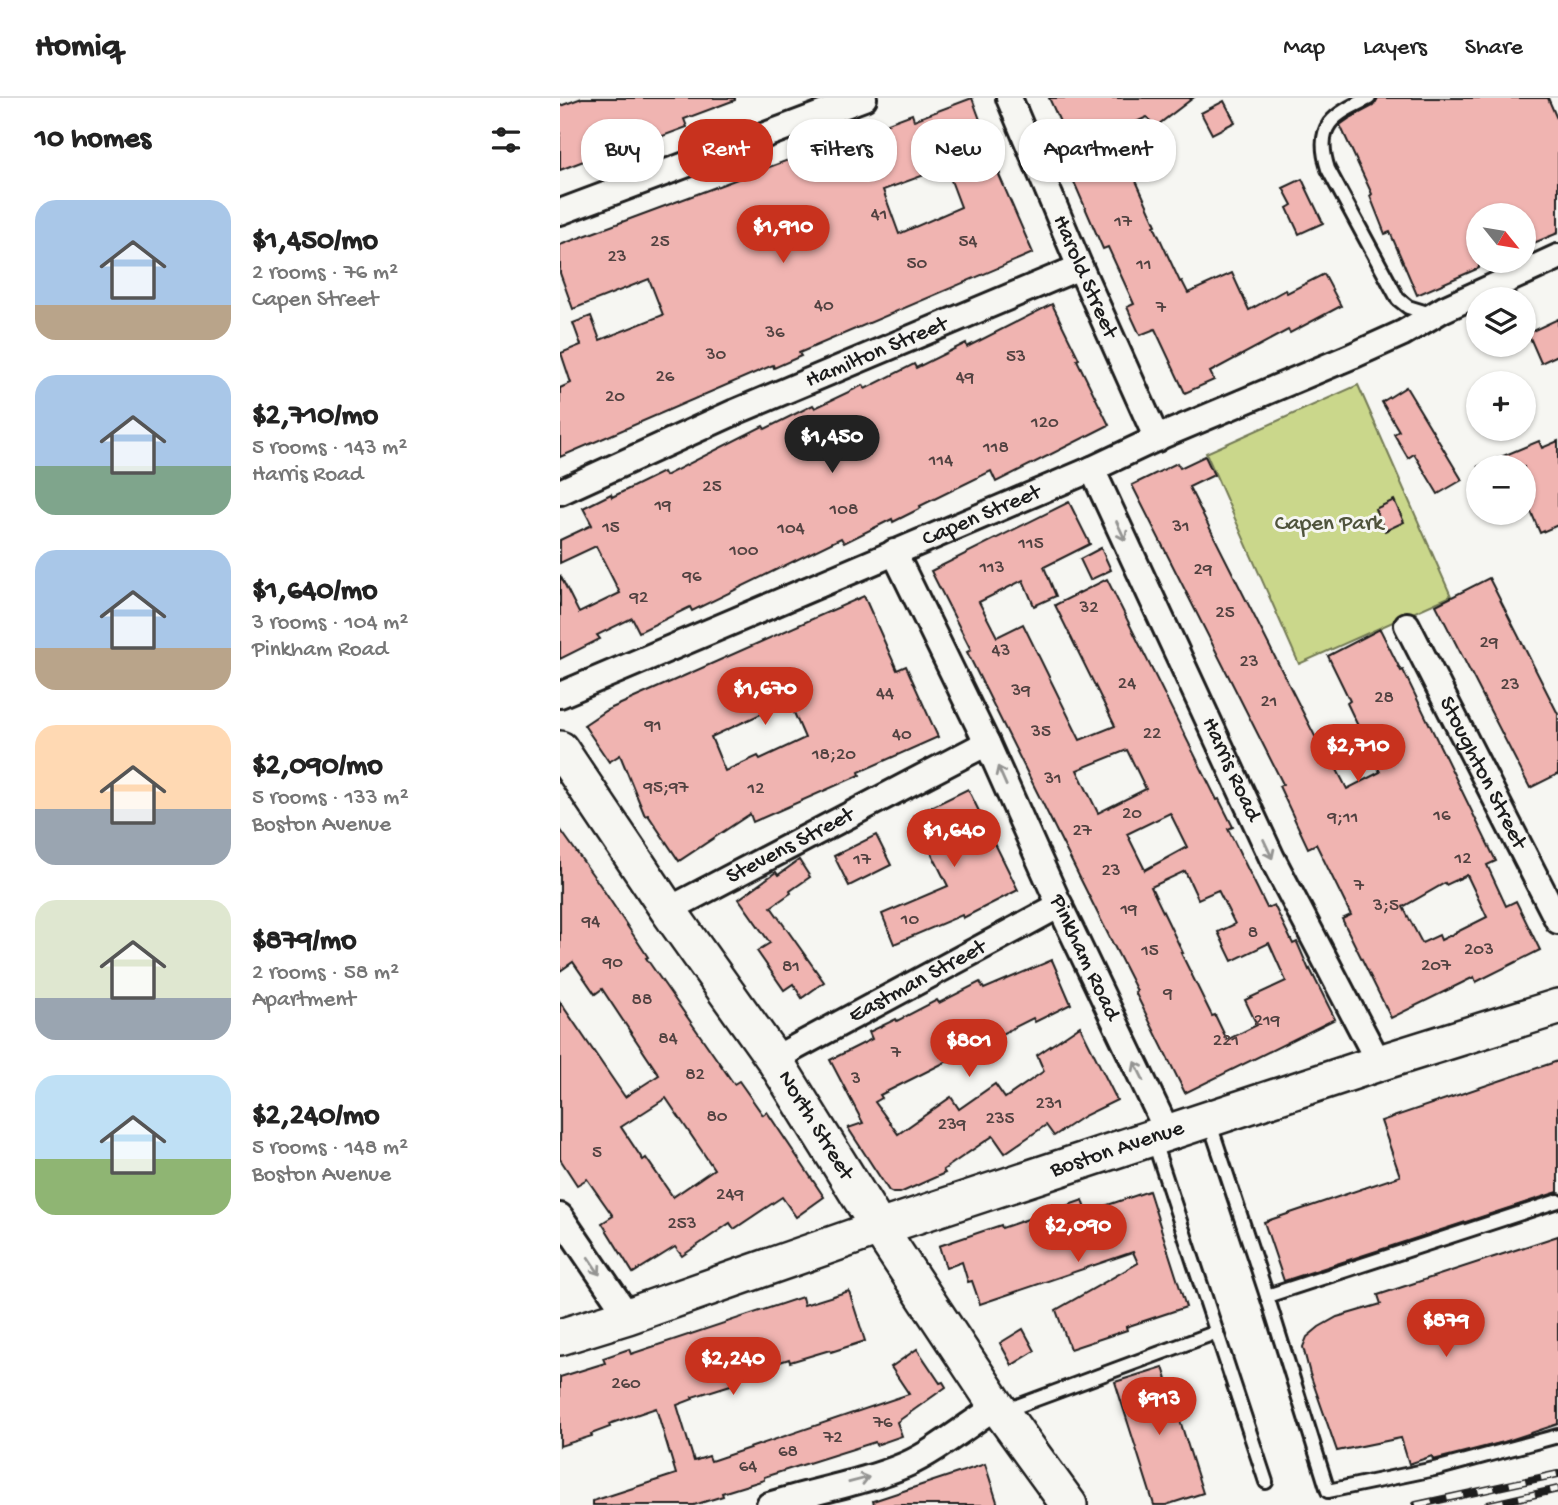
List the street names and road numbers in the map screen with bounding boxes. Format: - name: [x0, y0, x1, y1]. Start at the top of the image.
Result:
- street label: Harold Street: [1046, 211, 1124, 344]
- street label: Hamilton Street: [802, 310, 953, 394]
- street label: Capen Street: [918, 478, 1046, 553]
- street label: Stoughton Street: [1432, 692, 1533, 855]
- street label: Harris Road: [1195, 713, 1267, 827]
- street label: Stevens Street: [722, 801, 860, 890]
- street label: Pinkham Road: [1043, 889, 1126, 1026]
- street label: Eastman Street: [844, 933, 992, 1030]
- street label: North Street: [771, 1066, 860, 1187]
- street label: Boston Avenue: [1046, 1114, 1189, 1184]

